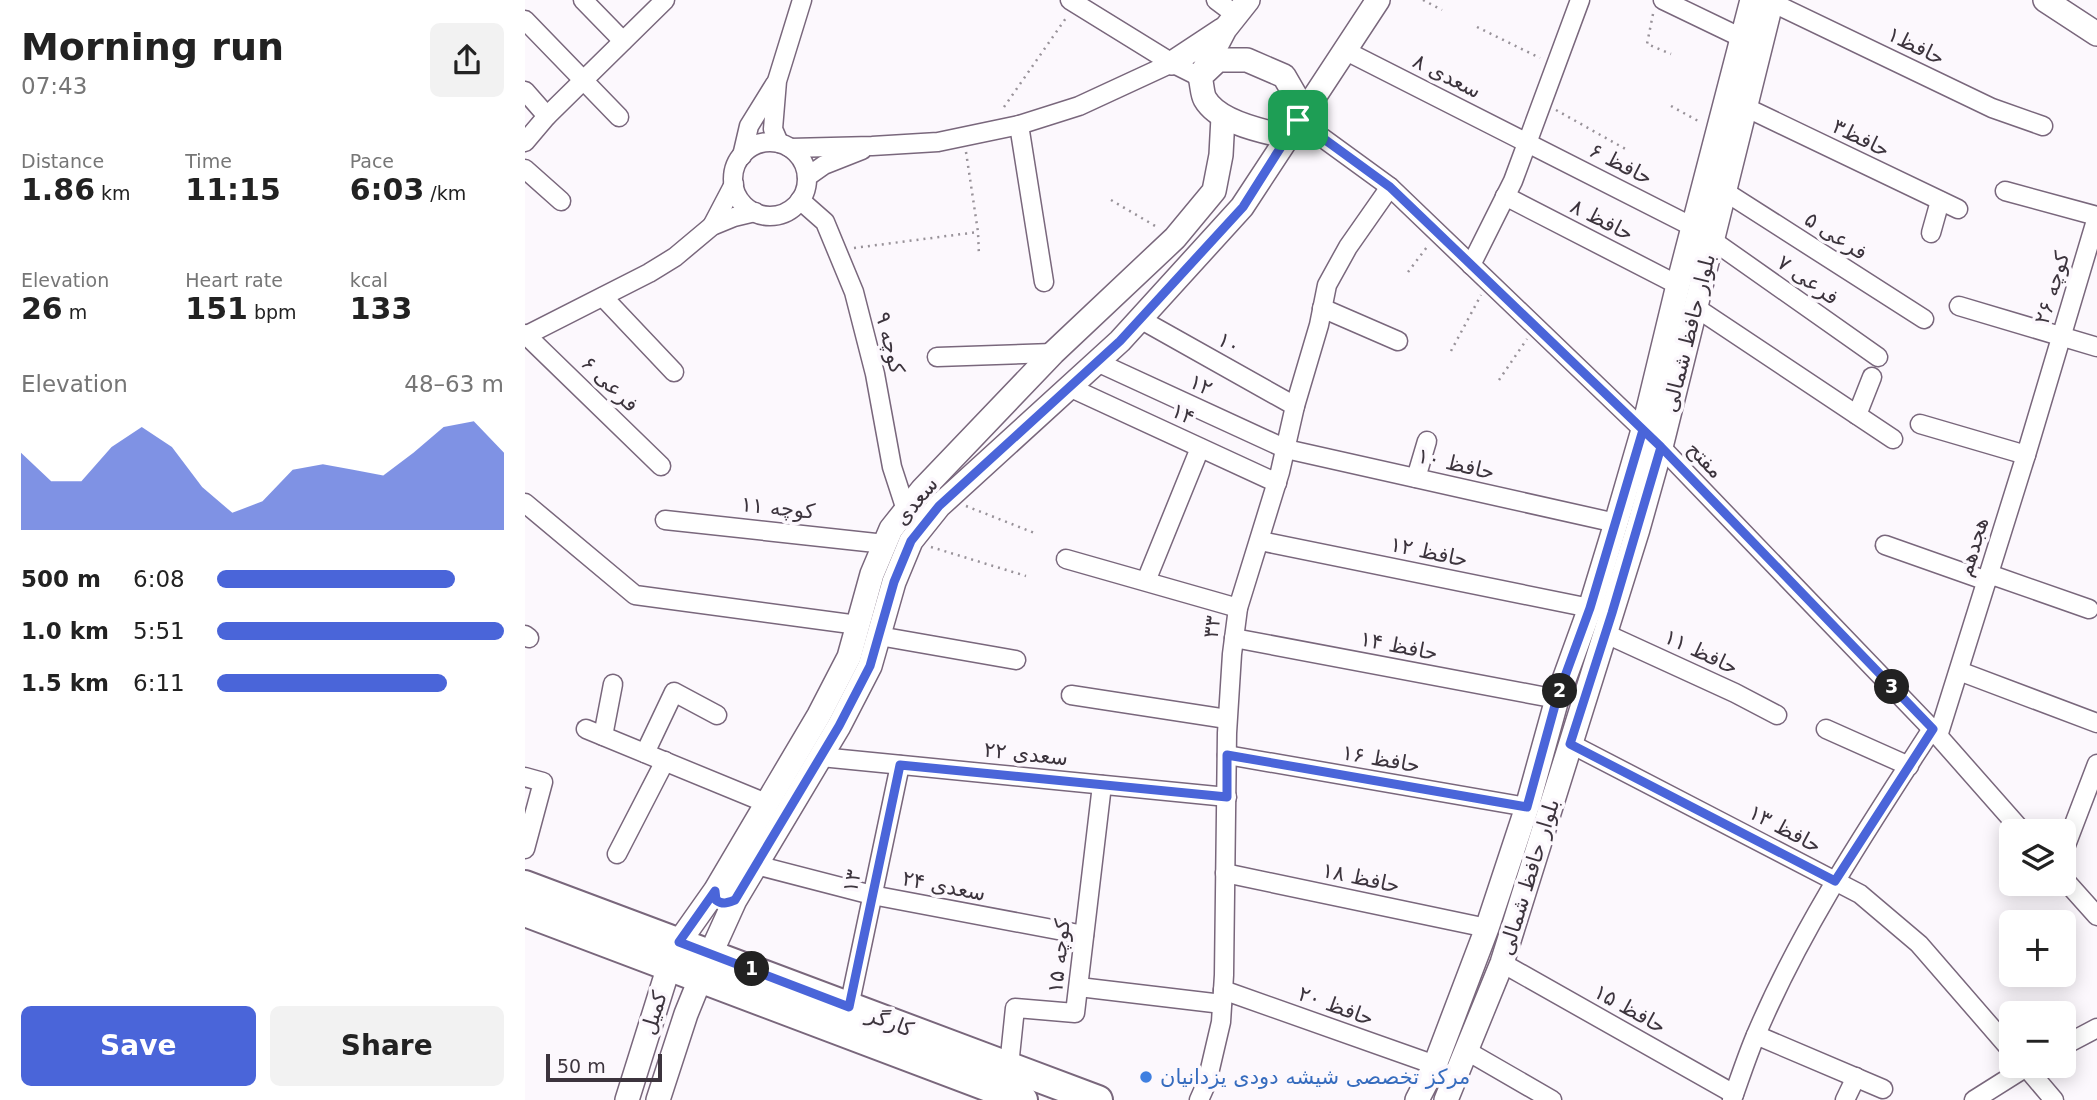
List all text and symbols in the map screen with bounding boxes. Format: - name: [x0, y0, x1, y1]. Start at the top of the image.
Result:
- street label: حافظ۱: [1883, 22, 1949, 70]
- button: share: [430, 23, 504, 97]
- text: Morning run: [21, 25, 284, 69]
- street label: سعدی ۸: [1409, 49, 1485, 103]
- text: 07:43: [21, 73, 87, 99]
- pin: [1268, 90, 1328, 150]
- icon: arrive: [1279, 101, 1317, 139]
- street label: حافظ۳: [1828, 114, 1894, 162]
- street label: حافظ ۶: [1586, 138, 1656, 190]
- text: Distance: [21, 150, 104, 172]
- text: Time: [185, 150, 232, 172]
- text: Pace: [350, 150, 394, 172]
- text: 1.86: [21, 172, 95, 207]
- text: 11:15: [185, 172, 281, 207]
- text: 6:03: [350, 172, 424, 207]
- text: km: [95, 182, 131, 204]
- text: /km: [424, 182, 466, 204]
- street label: حافظ ۸: [1567, 194, 1637, 246]
- street label: فرعی ۵: [1800, 207, 1872, 265]
- street label: کوچه ۲۶: [2030, 249, 2074, 327]
- street label: فرعی ۷: [1773, 250, 1843, 310]
- street label: بلوار حافظ شمالی: [1658, 251, 1720, 415]
- text: Elevation: [21, 269, 109, 291]
- text: Heart rate: [185, 269, 283, 291]
- text: kcal: [350, 269, 388, 291]
- text: 26: [21, 291, 63, 326]
- text: 151: [185, 291, 248, 326]
- text: 133: [350, 291, 412, 326]
- text: m: [63, 301, 87, 323]
- text: bpm: [248, 301, 297, 323]
- street label: کوچه ۹: [871, 310, 909, 376]
- street label: ۱۰: [1213, 327, 1245, 359]
- street label: فرعی ۶: [577, 351, 643, 417]
- street label: ۱۲: [1186, 369, 1216, 401]
- text: Elevation: [21, 371, 128, 397]
- text: 48–63 m: [404, 371, 504, 397]
- street label: ۱۴: [1168, 398, 1198, 430]
- street label: مفتح: [1682, 437, 1728, 483]
- street label: حافظ ۱۰: [1415, 443, 1497, 485]
- street label: سعدی: [889, 472, 943, 530]
- street label: کوچه ۱۱: [740, 492, 816, 524]
- street label: هجدهم: [1953, 514, 1994, 580]
- street label: حافظ ۱۲: [1388, 532, 1470, 572]
- text: 500 m: [21, 566, 101, 592]
- text: 6:08: [133, 566, 185, 592]
- street label: ۳۳: [1199, 614, 1225, 640]
- text: 1.0 km: [21, 618, 109, 644]
- text: 5:51: [133, 618, 185, 644]
- street label: حافظ ۱۱: [1660, 625, 1742, 679]
- street label: حافظ ۱۴: [1358, 627, 1440, 665]
- text: 1.5 km: [21, 670, 109, 696]
- text: 6:11: [133, 670, 185, 696]
- pin: 3: [1875, 670, 1909, 704]
- pin: 2: [1543, 674, 1577, 708]
- text: 3: [1885, 675, 1898, 697]
- text: 2: [1553, 679, 1566, 701]
- street label: سعدی ۲۲: [983, 738, 1069, 770]
- street label: حافظ ۱۶: [1340, 740, 1422, 778]
- street label: بلوار حافظ شمالی: [1494, 796, 1564, 958]
- street label: حافظ ۱۳: [1745, 800, 1825, 858]
- map controls: [1999, 819, 2076, 1078]
- button: layers: [1999, 819, 2076, 896]
- street label: حافظ ۱۸: [1320, 858, 1402, 898]
- street label: سعدی ۲۴: [900, 866, 988, 906]
- street label: ۱۳: [838, 867, 866, 895]
- button: +: [1999, 910, 2076, 987]
- street label: کوچه ۱۵: [1043, 918, 1075, 994]
- pin: 1: [735, 951, 769, 986]
- text: 1: [745, 957, 758, 979]
- street label: حافظ ۱۵: [1590, 979, 1670, 1039]
- street label: حافظ ۲۰: [1295, 981, 1377, 1031]
- street label: کمیل: [636, 988, 672, 1038]
- button: −: [1999, 1001, 2076, 1078]
- street label: کارگر: [862, 1002, 917, 1042]
- button: Save: [21, 1006, 256, 1086]
- button: Share: [270, 1006, 504, 1086]
- scale bar: [546, 1051, 661, 1083]
- text: 50 m: [557, 1055, 606, 1077]
- place label: مرکز تخصصی شیشه دودی یزدانیان: [1160, 1065, 1470, 1089]
- marker: مرکز تخصصی شیشه دودی یزدانیان: [1138, 1069, 1154, 1085]

